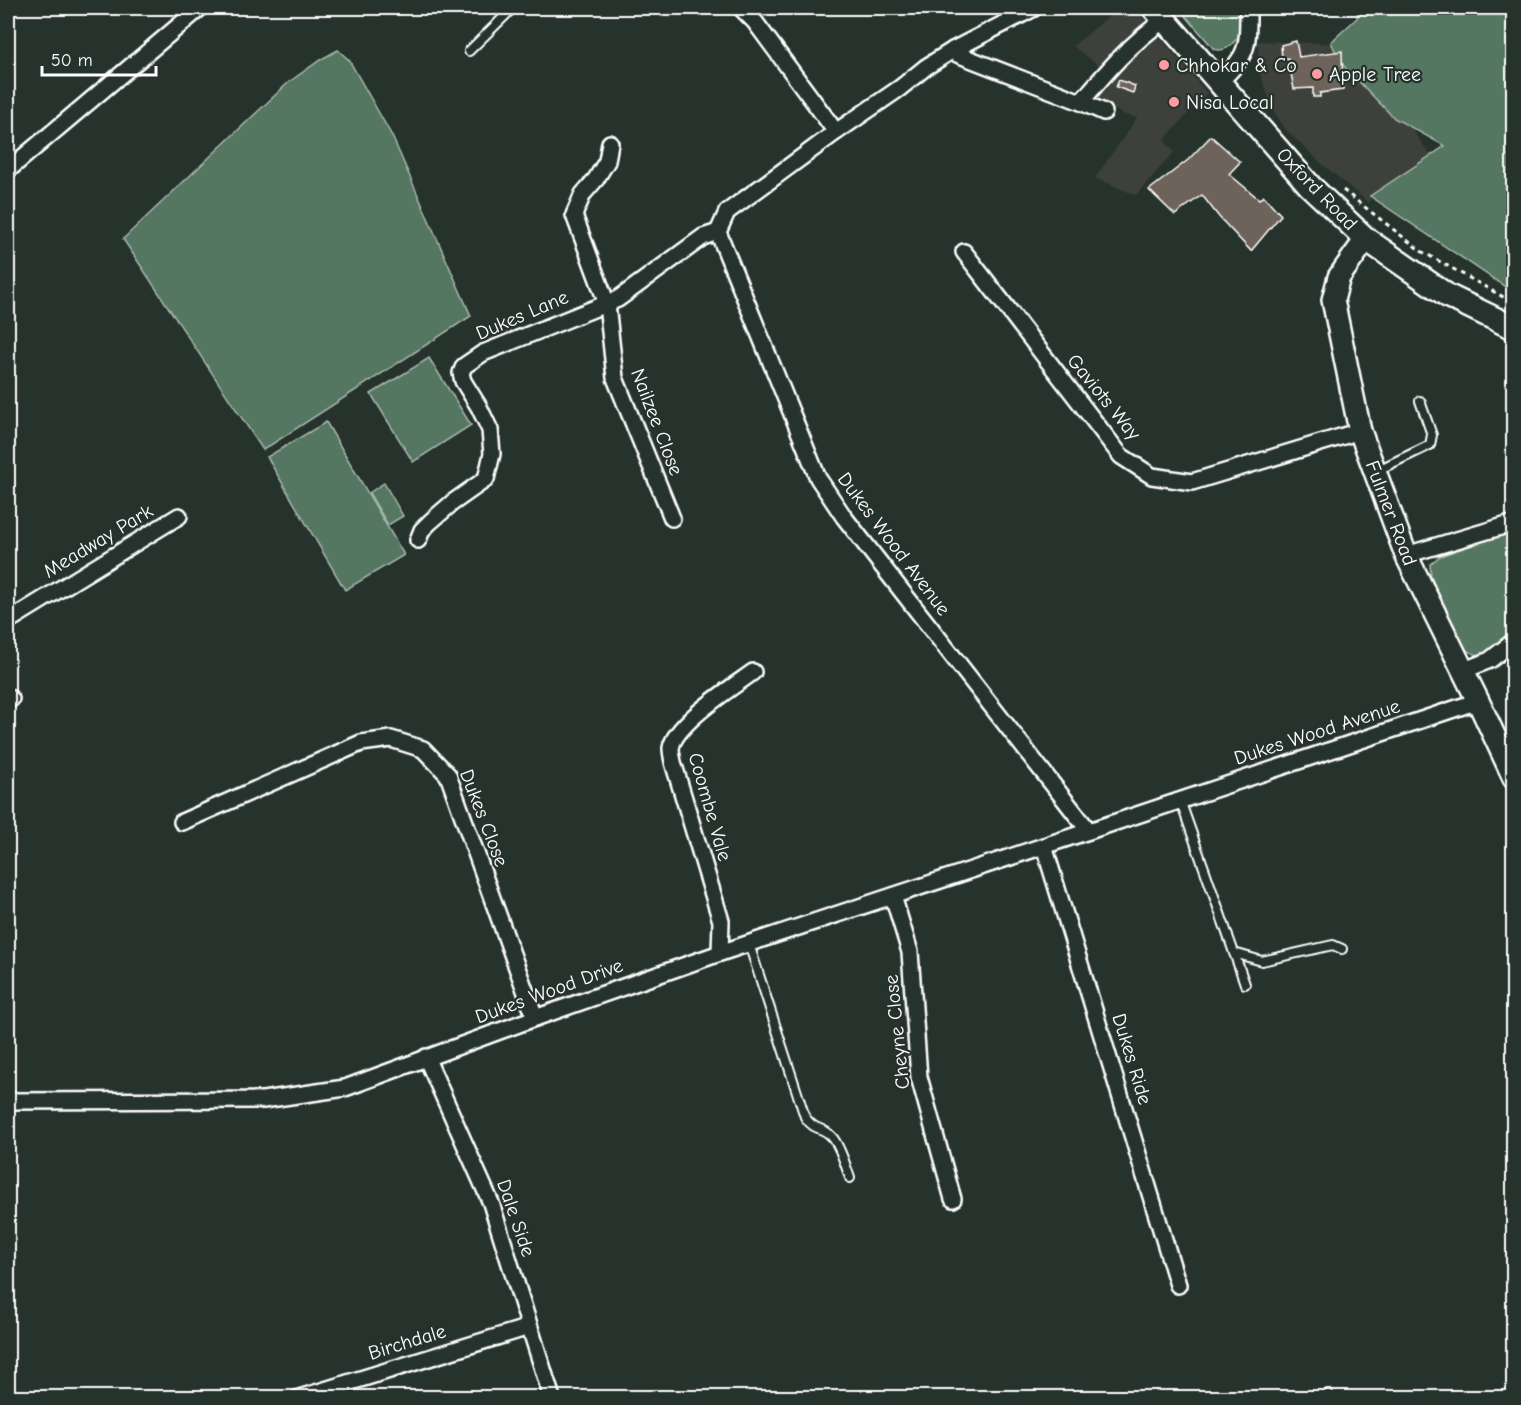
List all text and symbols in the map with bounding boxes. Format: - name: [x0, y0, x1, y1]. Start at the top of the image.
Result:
- scale bar: [42, 39, 156, 77]
- text: 50 m: [51, 50, 93, 71]
- place label: Chhokar & Co: [1176, 54, 1297, 77]
- marker: Chhokar & Co: [1157, 58, 1171, 72]
- place label: Apple Tree: [1329, 63, 1421, 86]
- marker: Apple Tree: [1310, 67, 1324, 81]
- place label: Nisa Local: [1186, 91, 1274, 114]
- marker: Nisa Local: [1167, 95, 1181, 109]
- street label: Oxford Road: [1272, 143, 1362, 235]
- street label: Dukes Lane: [472, 285, 572, 345]
- street label: Gaviots Way: [1062, 349, 1146, 445]
- street label: Nailzee Close: [626, 365, 688, 479]
- street label: Fulmer Road: [1360, 457, 1422, 569]
- street label: Dukes Wood Avenue: [833, 468, 955, 620]
- street label: Meadway Park: [39, 499, 157, 583]
- street label: Dukes Wood Avenue: [1231, 694, 1403, 770]
- street label: Coombe Vale: [684, 750, 736, 864]
- street label: Dukes Close: [455, 766, 513, 870]
- street label: Dukes Wood Drive: [472, 954, 626, 1028]
- street label: Cheyne Close: [880, 974, 914, 1090]
- street label: Dukes Ride: [1107, 1011, 1157, 1107]
- street label: Dale Side: [492, 1176, 540, 1260]
- street label: Birchdale: [365, 1319, 449, 1365]

